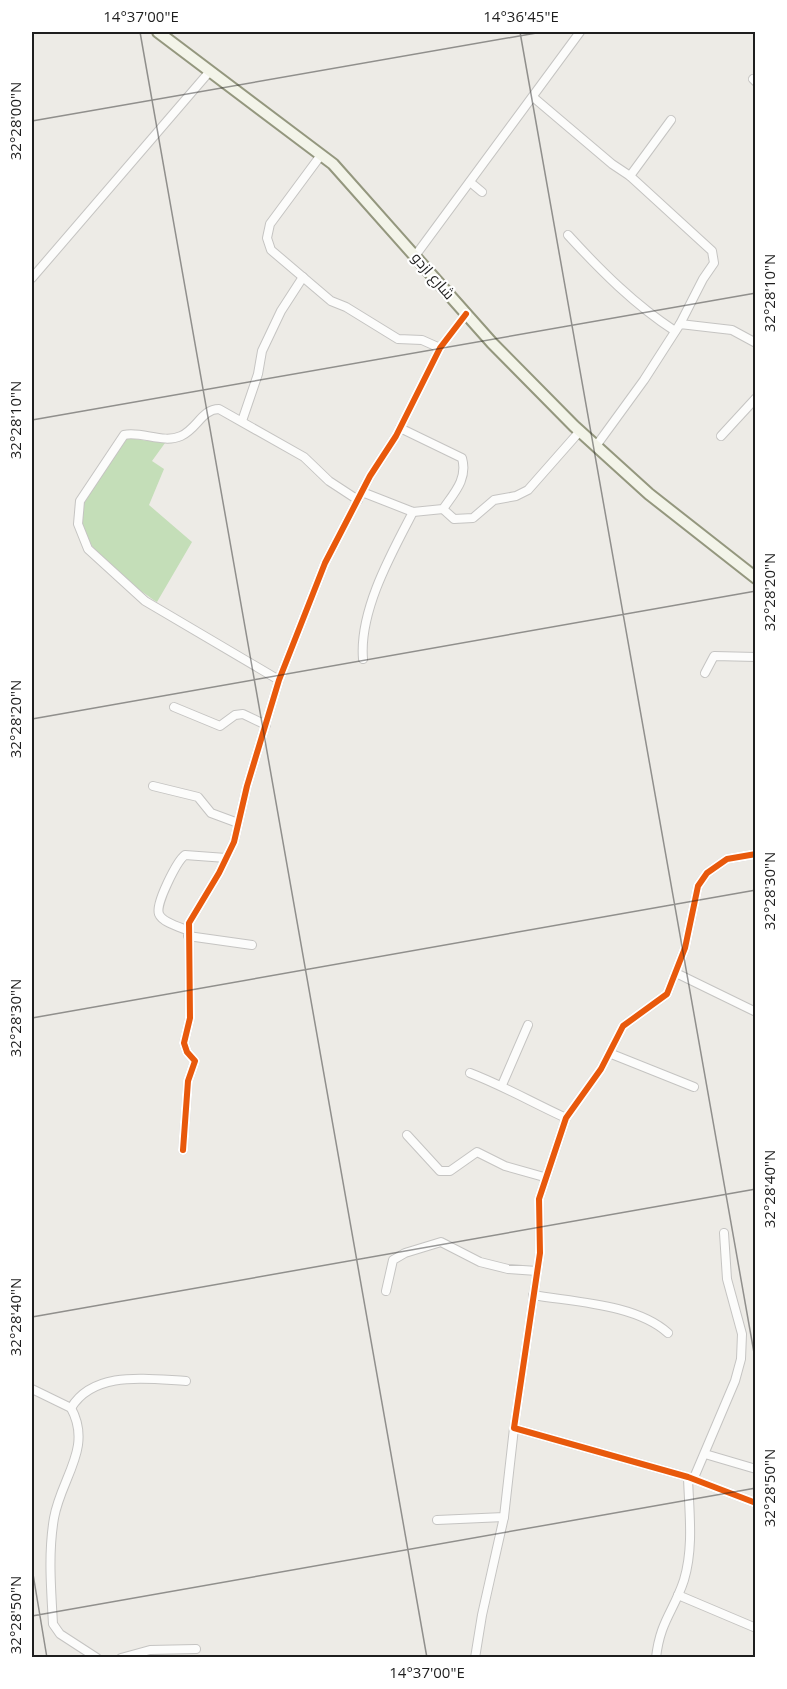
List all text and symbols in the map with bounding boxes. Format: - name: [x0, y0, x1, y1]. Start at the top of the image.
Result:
- text: 14°37'00"E: [103, 6, 179, 26]
- text: 14°36'45"E: [483, 6, 559, 26]
- text: 32°28'00"N: [5, 82, 25, 160]
- street label: شارع ازدو: [406, 248, 460, 304]
- text: 32°28'10"N: [759, 254, 779, 332]
- text: 32°28'10"N: [5, 381, 25, 459]
- text: 32°28'20"N: [759, 553, 779, 631]
- text: 32°28'20"N: [5, 680, 25, 758]
- text: 32°28'30"N: [759, 852, 779, 930]
- text: 32°28'30"N: [5, 979, 25, 1057]
- text: 32°28'40"N: [759, 1150, 779, 1228]
- text: 32°28'40"N: [5, 1278, 25, 1356]
- text: 32°28'50"N: [759, 1449, 779, 1527]
- text: 32°28'50"N: [5, 1576, 25, 1654]
- text: 14°37'00"E: [389, 1662, 465, 1682]

